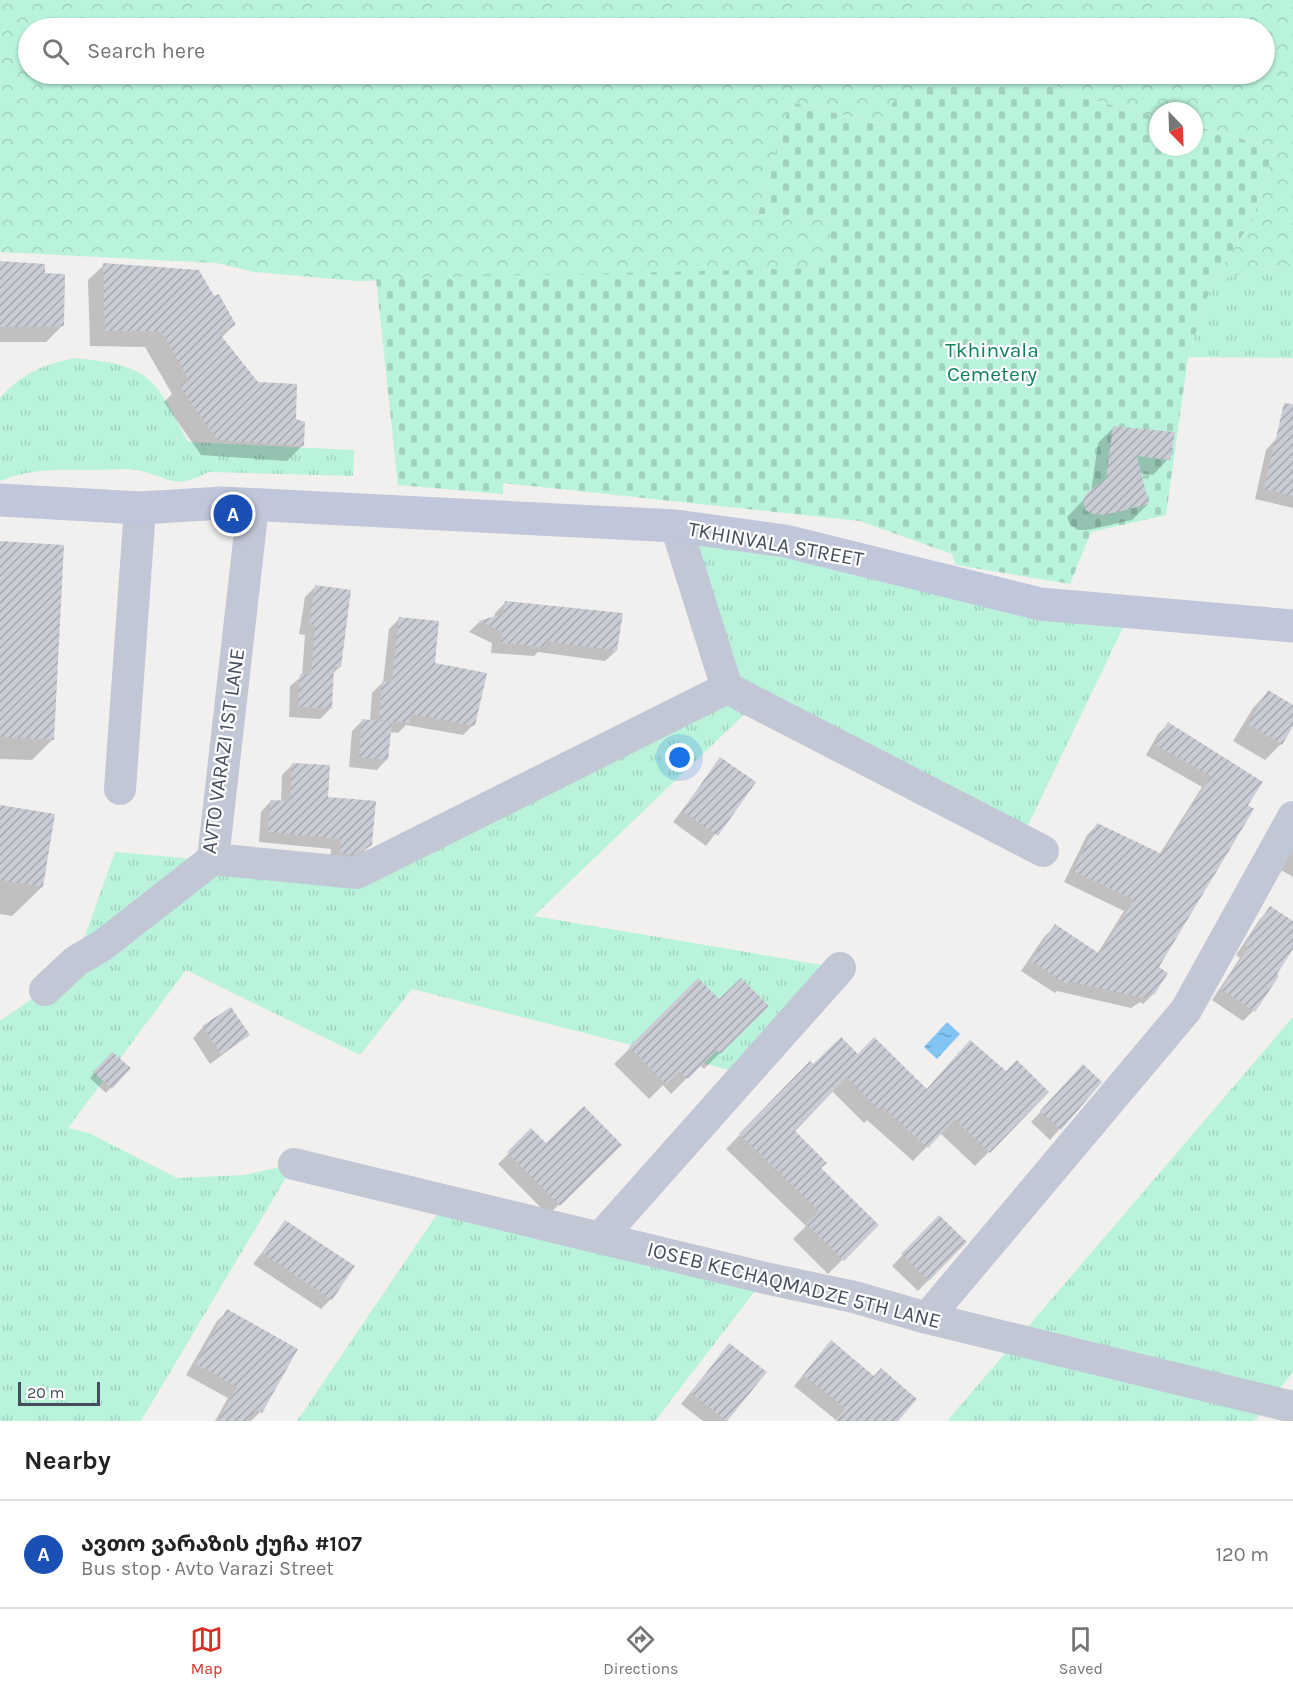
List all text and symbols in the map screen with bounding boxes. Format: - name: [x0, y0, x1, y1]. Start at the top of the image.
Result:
- search box: [18, 18, 1275, 84]
- icon: search: [39, 35, 72, 68]
- text: Search here: [87, 38, 205, 64]
- north arrow: [1149, 102, 1203, 156]
- park label: Tkhinvala Cemetery: [945, 338, 1039, 386]
- pin: A: [214, 492, 252, 536]
- street label: TKHINVALA STREET: [686, 517, 866, 571]
- street label: AVTO VARAZI 1ST LANE: [197, 647, 249, 855]
- your location: [665, 743, 694, 772]
- street label: IOSEB KECHAQMADZE 5TH LANE: [645, 1237, 943, 1333]
- scale bar: [18, 1379, 100, 1406]
- text: 20 m: [27, 1383, 65, 1402]
- text: Nearby: [24, 1445, 111, 1476]
- text: ავთო ვარაზის ქუჩა #107: [81, 1531, 362, 1557]
- text: A: [37, 1543, 50, 1566]
- text: 120 m: [1215, 1543, 1269, 1566]
- text: Bus stop · Avto Varazi Street: [81, 1557, 334, 1580]
- tab: Map: [190, 1623, 223, 1678]
- tab: Directions: [603, 1623, 678, 1678]
- tab: Saved: [1059, 1623, 1103, 1678]

